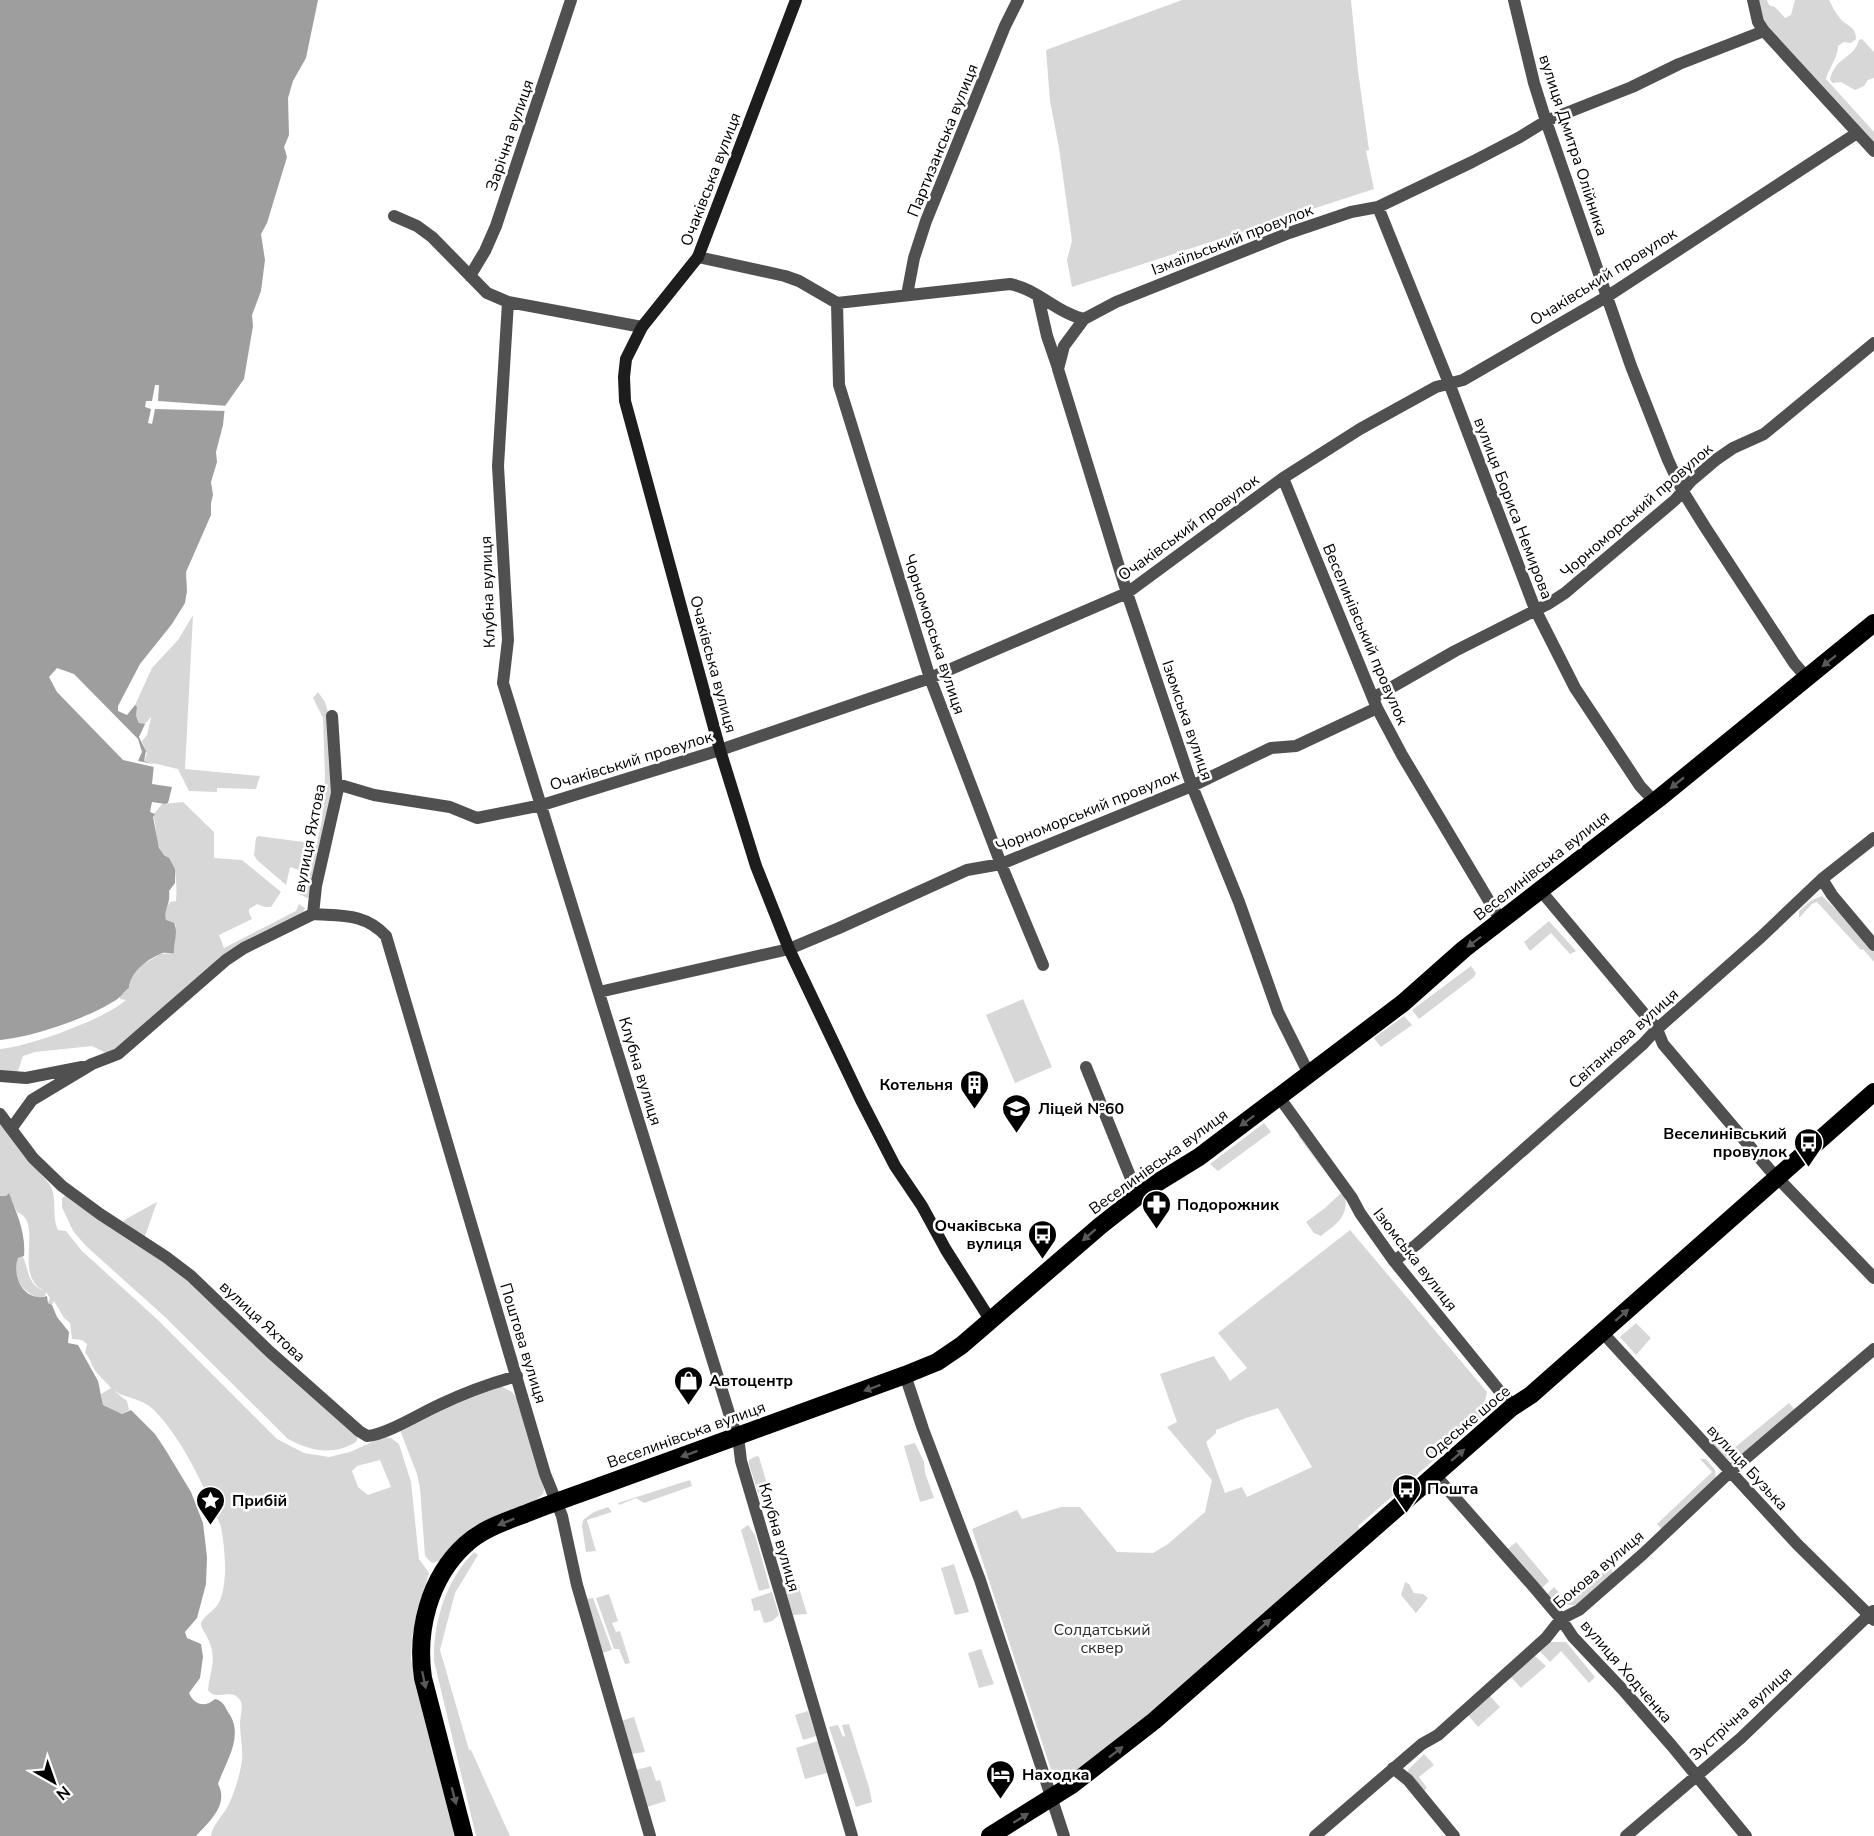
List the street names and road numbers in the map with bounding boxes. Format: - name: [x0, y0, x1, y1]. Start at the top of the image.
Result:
- street label: вулиця Дмитра Олійника: [1533, 52, 1613, 239]
- street label: Партизанська вулиця: [902, 61, 984, 220]
- street label: Зарічна вулиця: [481, 77, 539, 194]
- street label: Очаківська вулиця: [675, 109, 747, 249]
- street label: Ізмаїльський провулок: [1148, 199, 1317, 281]
- street label: Очаківський провулок: [1526, 222, 1682, 331]
- street label: вулиця Бориса Немирова: [1468, 414, 1558, 602]
- street label: Чорноморський провулок: [1556, 438, 1718, 583]
- street label: Очаківський провулок: [1114, 469, 1264, 586]
- street label: Клубна вулиця: [475, 535, 501, 649]
- street label: Веселинівський провулок: [1317, 540, 1413, 729]
- street label: Чорноморська вулиця: [898, 551, 970, 717]
- street label: Очаківська вулиця: [684, 593, 742, 735]
- street label: Ізюмська вулиця: [1156, 657, 1218, 783]
- street label: Очаківський провулок: [547, 726, 716, 796]
- street label: Чорноморський провулок: [993, 764, 1183, 858]
- street label: вулиця Яхтова: [289, 782, 331, 894]
- street label: Веселинівська вулиця: [1469, 806, 1614, 926]
- street label: Світанкова вулиця: [1564, 983, 1683, 1094]
- street label: Клубна вулиця: [613, 1014, 667, 1128]
- street label: Веселинівська вулиця: [1085, 1104, 1233, 1220]
- street label: Ізюмська вулиця: [1368, 1203, 1463, 1316]
- street label: вулиця Яхтова: [214, 1276, 310, 1367]
- street label: Поштова вулиця: [494, 1280, 552, 1406]
- street label: Одеське шосе: [1420, 1380, 1515, 1465]
- street label: Веселинівська вулиця: [604, 1396, 769, 1474]
- street label: вулиця Бузька: [1702, 1420, 1793, 1515]
- street label: Клубна вулиця: [753, 1480, 805, 1594]
- street label: Бокова вулиця: [1549, 1525, 1649, 1614]
- street label: вулиця Ходченка: [1575, 1615, 1677, 1728]
- street label: Зустрічна вулиця: [1685, 1662, 1797, 1766]

